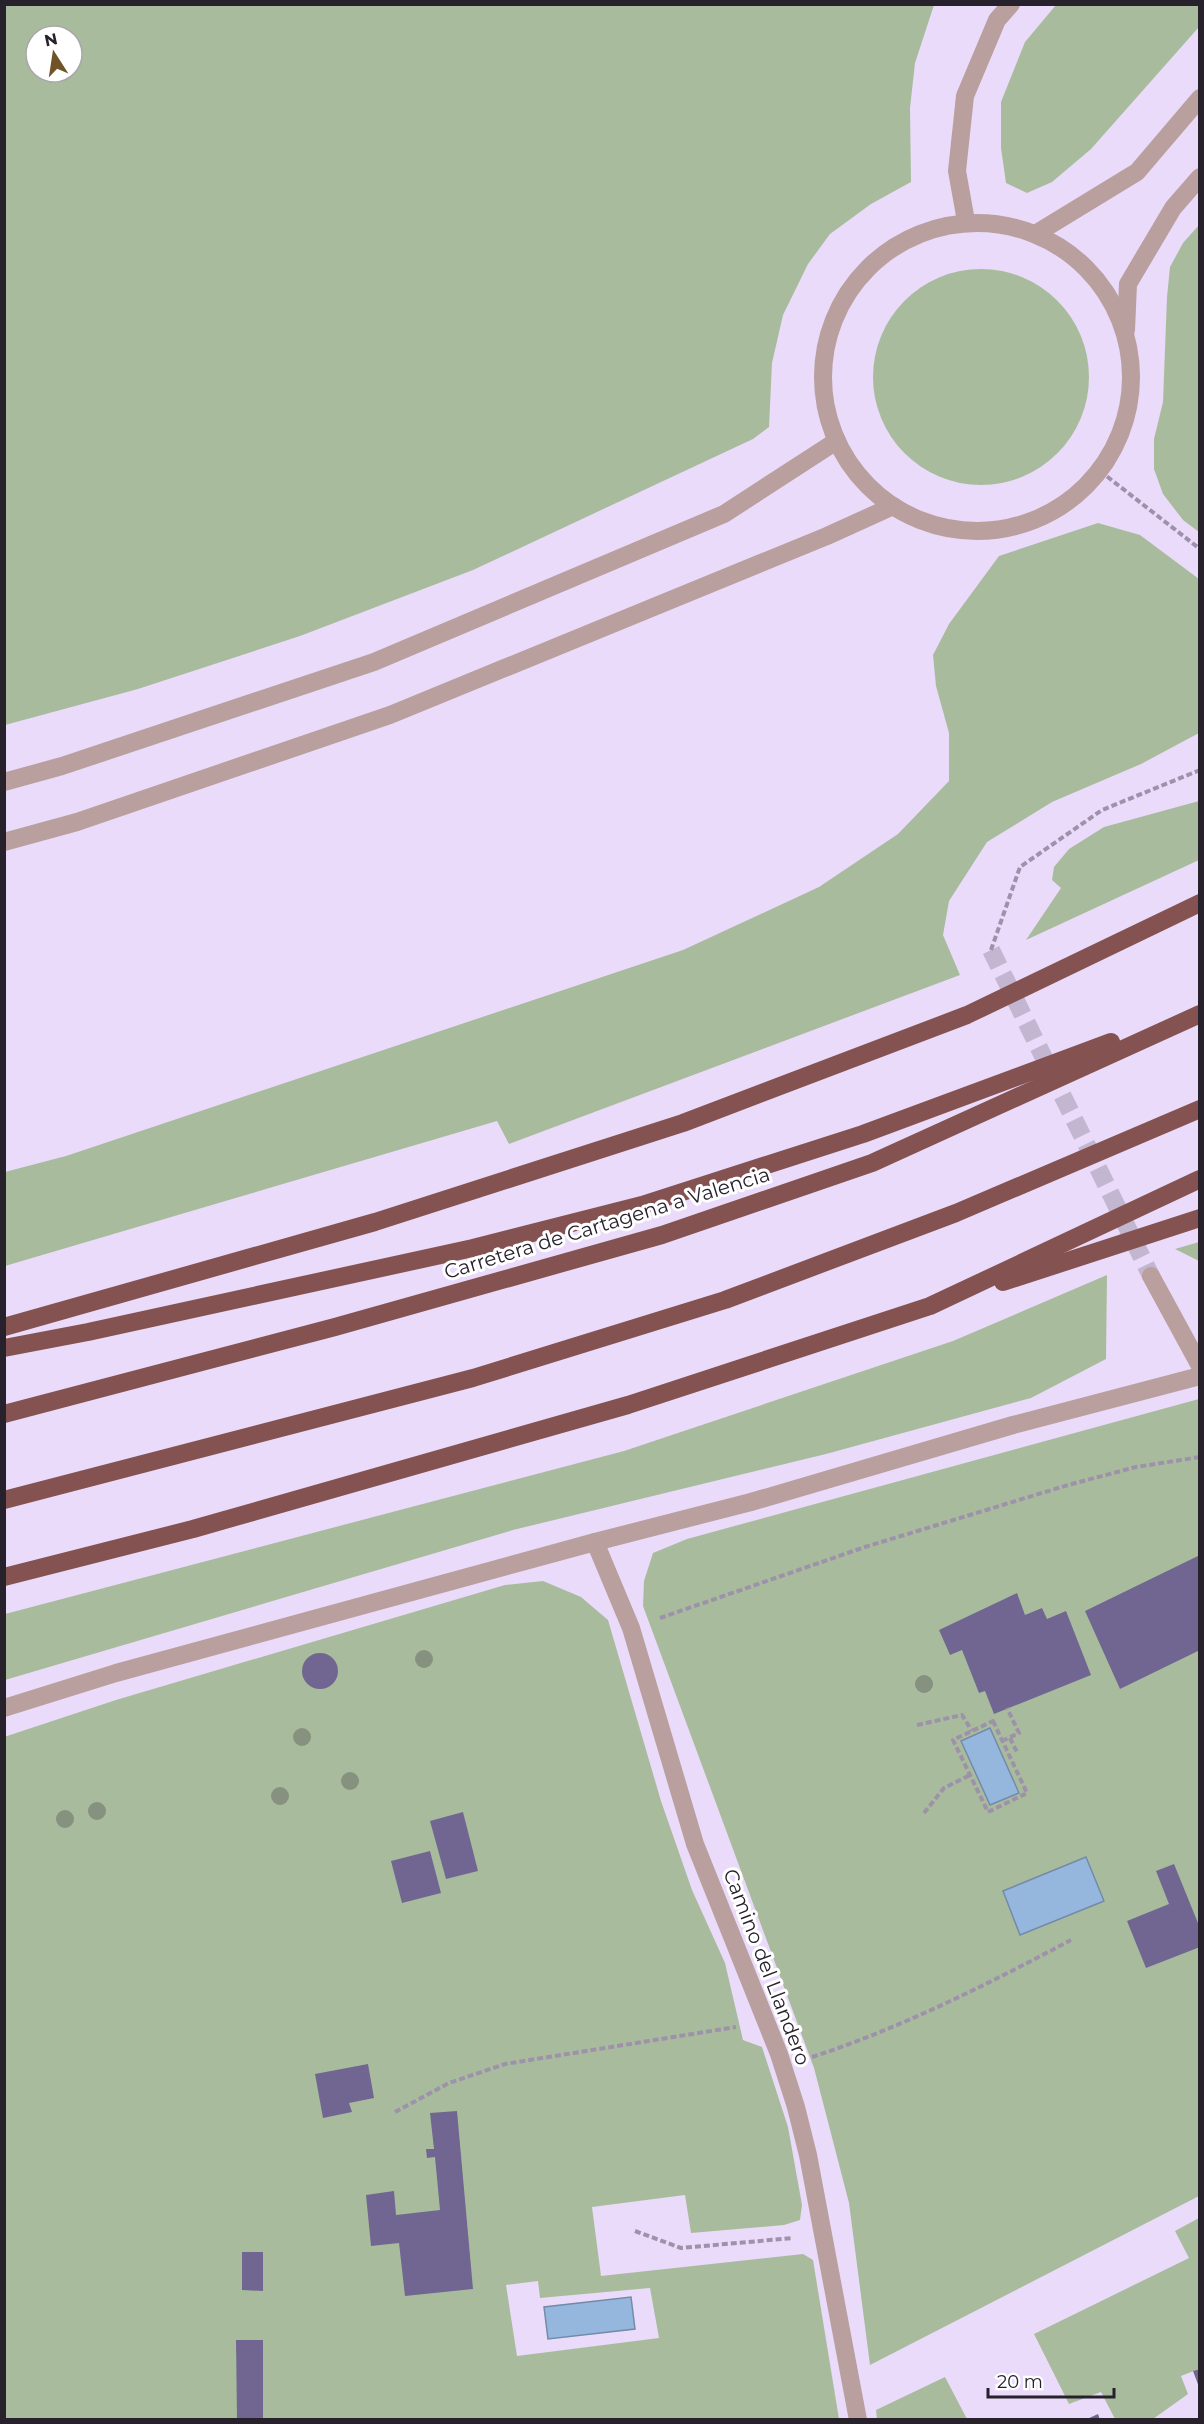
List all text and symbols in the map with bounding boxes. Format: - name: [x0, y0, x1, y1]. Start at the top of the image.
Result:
- north arrow: [24, 24, 84, 84]
- text: N: [43, 29, 59, 50]
- street label: Carretera de Cartagena a Valencia: [441, 1162, 773, 1284]
- street label: Camino del Llandero: [718, 1865, 816, 2069]
- scale bar: [988, 2361, 1114, 2399]
- text: 20 m: [997, 2371, 1043, 2393]

